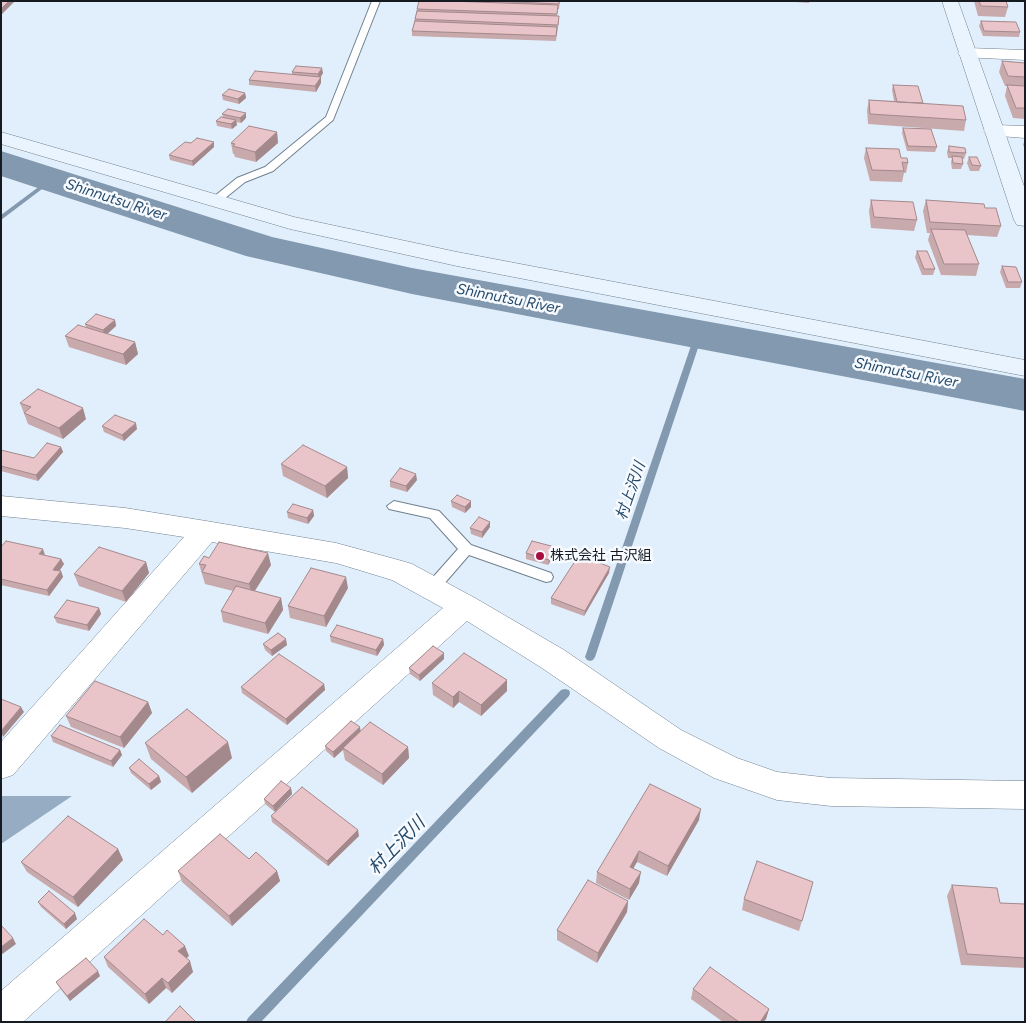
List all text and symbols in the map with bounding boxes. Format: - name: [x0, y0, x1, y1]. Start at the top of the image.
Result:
- water label: Shinnutsu River: [63, 175, 169, 225]
- water label: Shinnutsu River: [455, 280, 561, 318]
- water label: Shinnutsu River: [853, 354, 959, 392]
- water label: 村上沢川: [613, 460, 649, 522]
- place label: 株式会社 古沢組: [550, 548, 651, 564]
- marker: 株式会社 古沢組: [534, 550, 546, 562]
- water label: 村上沢川: [364, 813, 430, 879]

